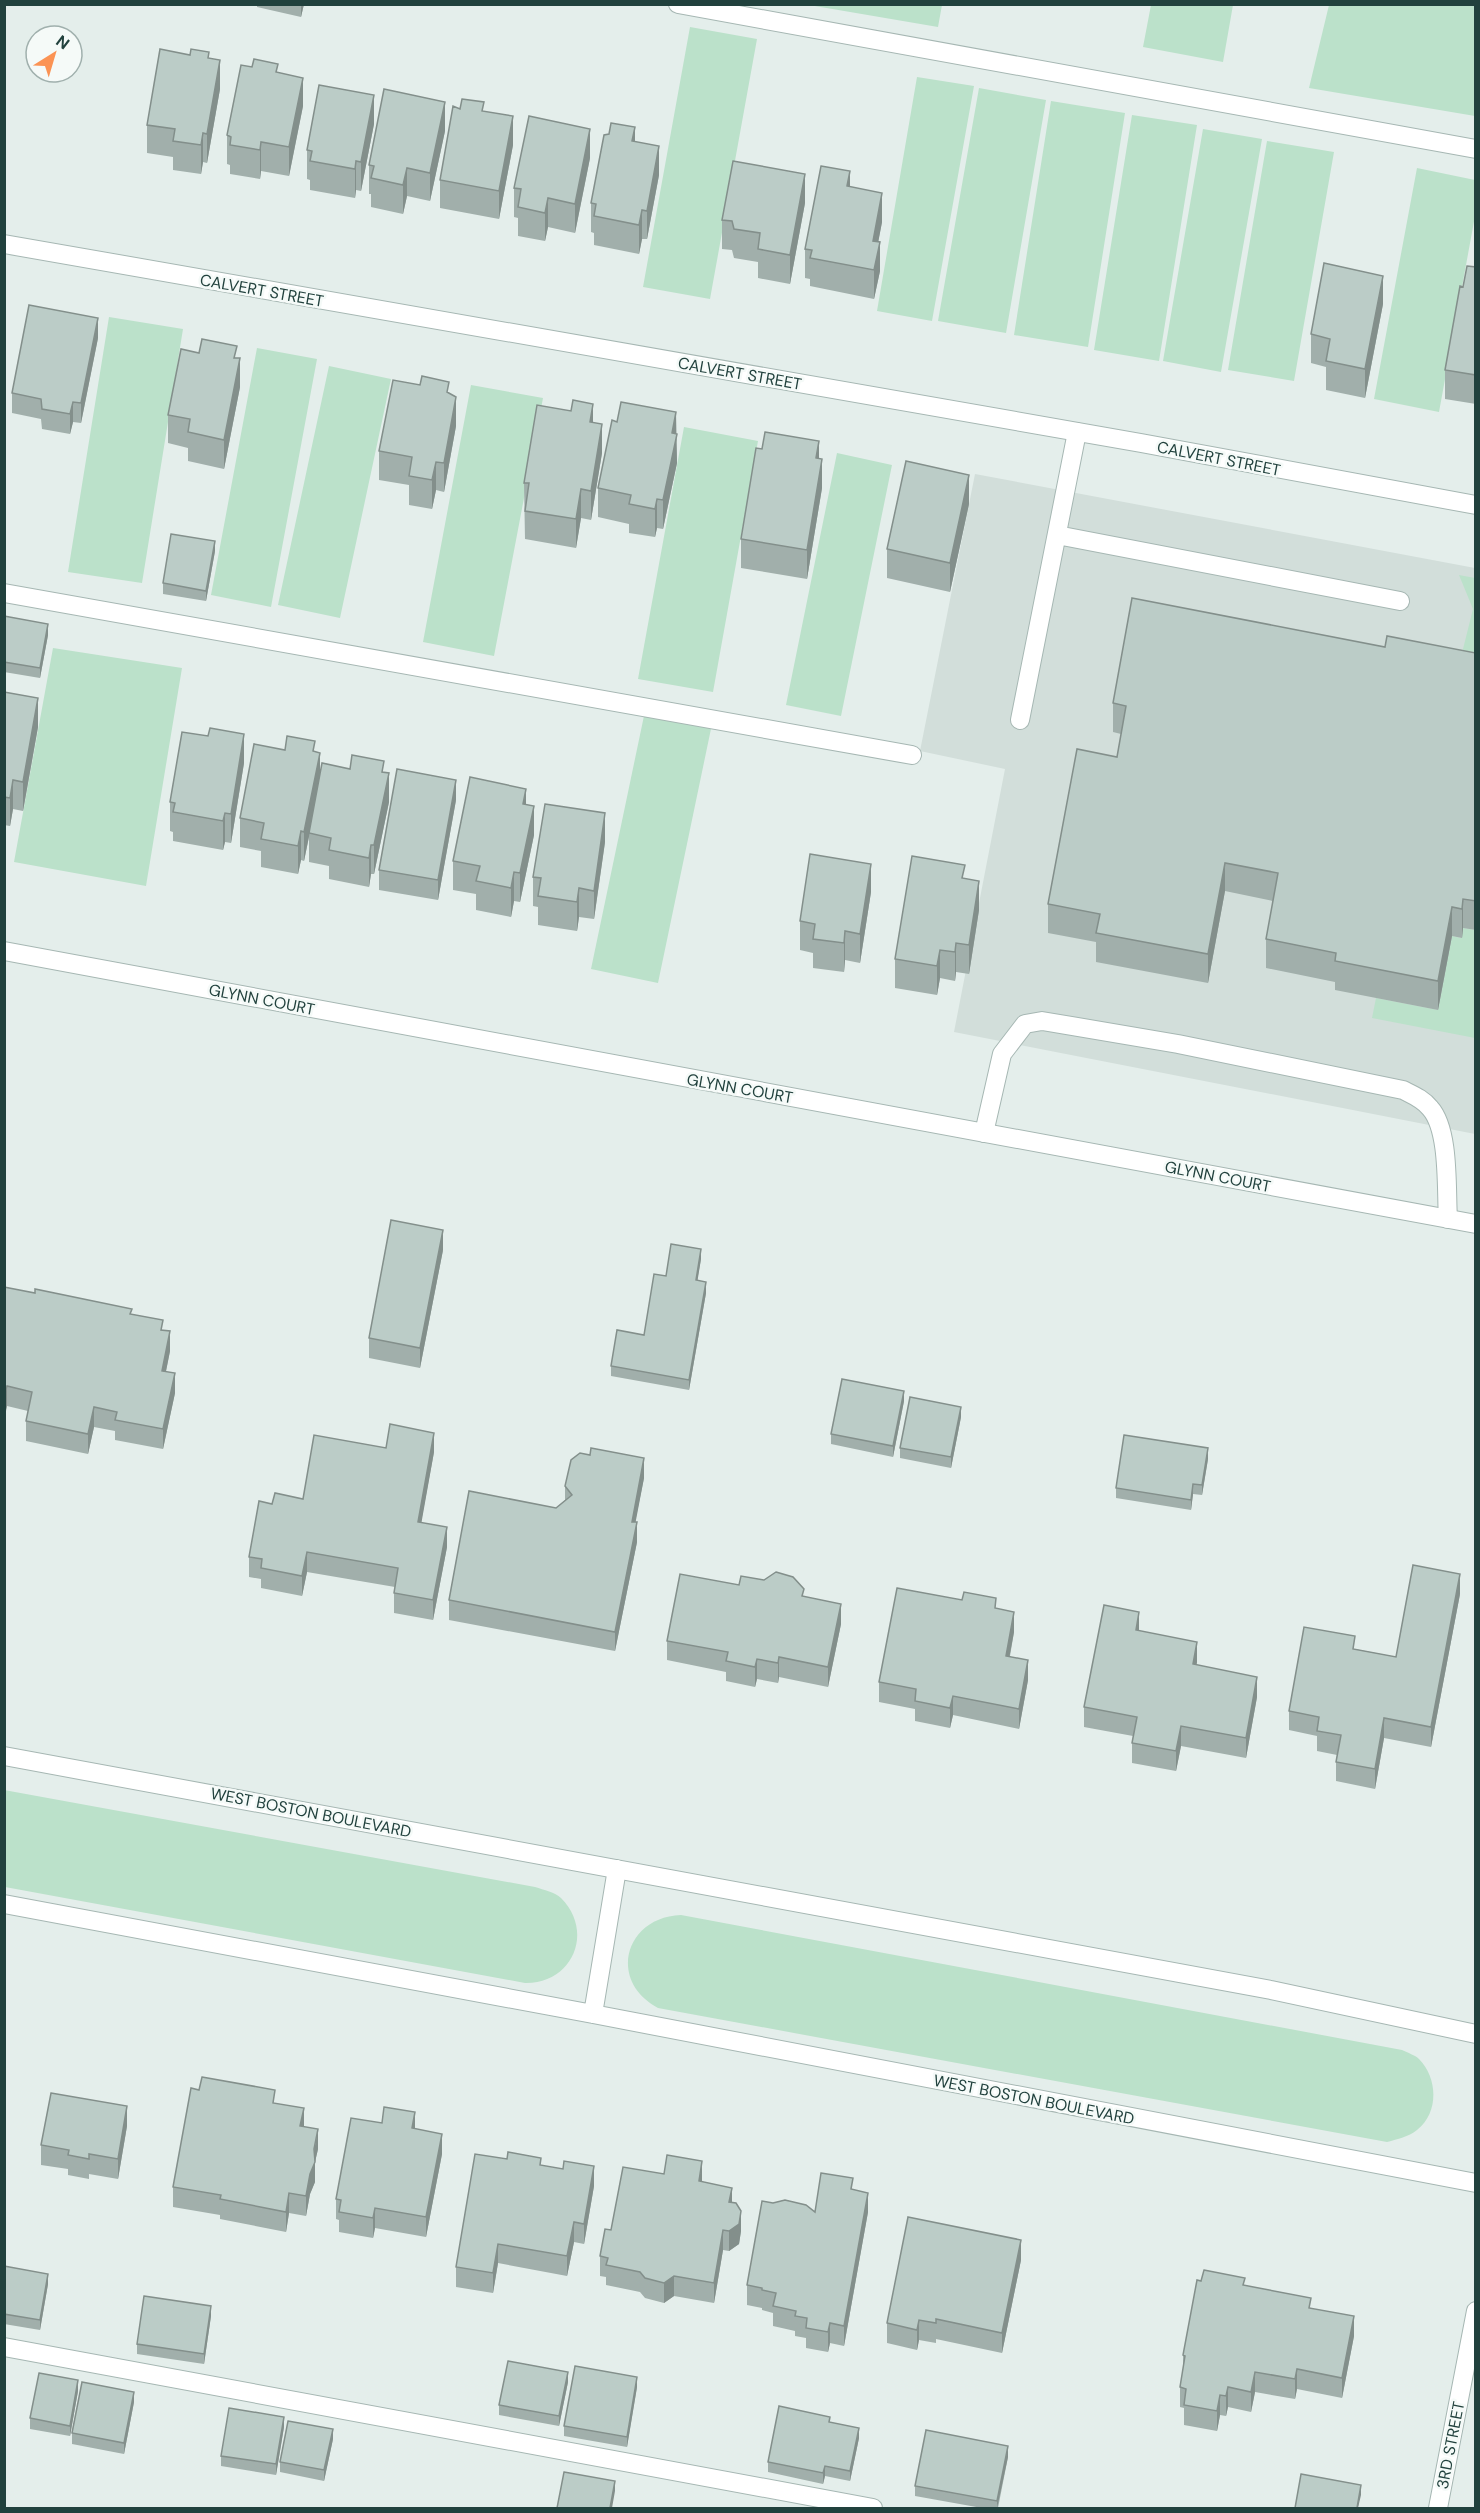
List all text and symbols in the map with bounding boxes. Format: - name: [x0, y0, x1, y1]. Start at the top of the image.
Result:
- north arrow: [24, 24, 84, 84]
- text: N: [52, 31, 74, 54]
- street label: CALVERT STREET: [198, 269, 325, 312]
- street label: CALVERT STREET: [676, 352, 803, 395]
- street label: CALVERT STREET: [1155, 436, 1282, 481]
- street label: GLYNN COURT: [207, 979, 317, 1020]
- street label: GLYNN COURT: [685, 1069, 795, 1108]
- street label: GLYNN COURT: [1163, 1156, 1273, 1197]
- street label: WEST BOSTON BOULEVARD: [209, 1783, 413, 1842]
- street label: WEST BOSTON BOULEVARD: [932, 2070, 1136, 2129]
- street label: 3RD STREET: [1432, 2400, 1469, 2491]

